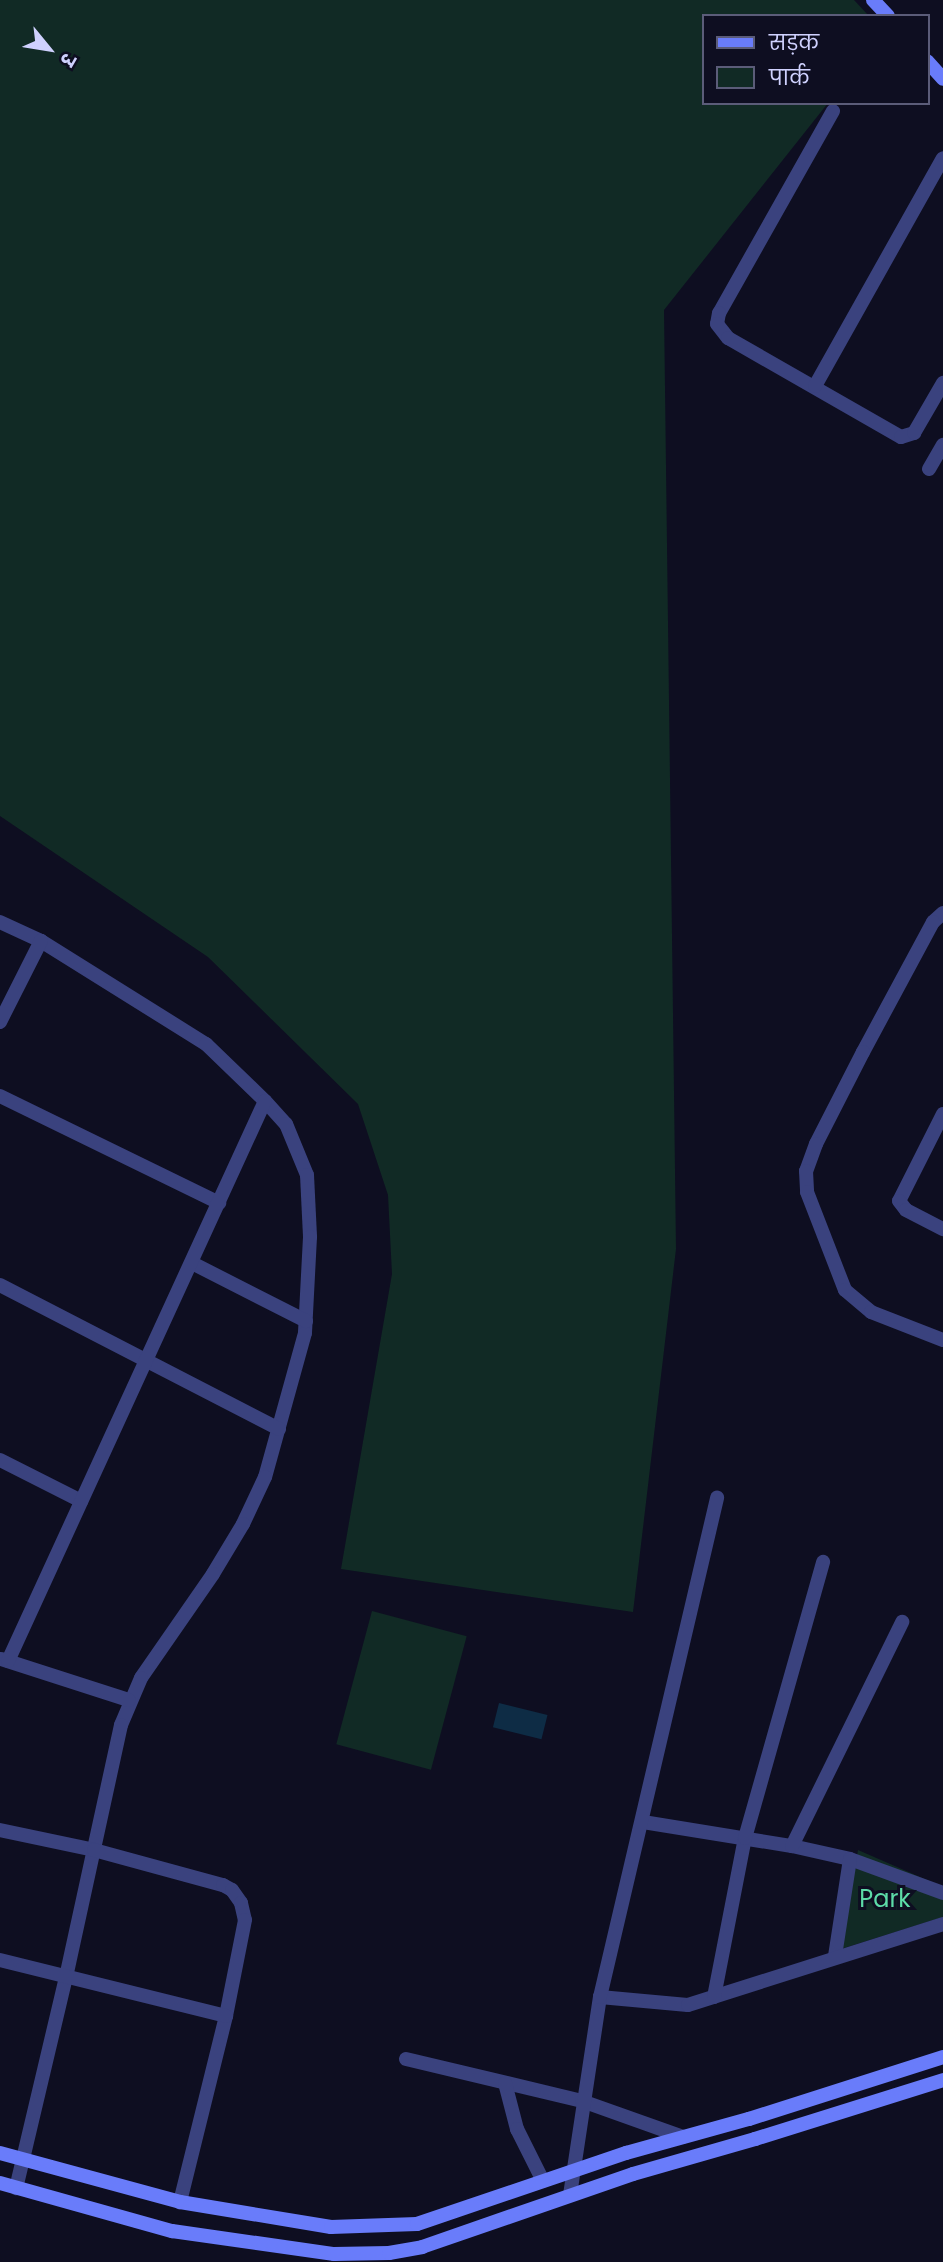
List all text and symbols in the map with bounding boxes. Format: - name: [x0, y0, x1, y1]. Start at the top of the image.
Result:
- north arrow: [14, 14, 84, 84]
- legend: [702, 14, 929, 105]
- text: सड़क: [769, 28, 819, 57]
- text: उ: [53, 48, 82, 71]
- text: पार्क: [769, 63, 810, 92]
- park label: Park: [859, 1885, 911, 1913]

